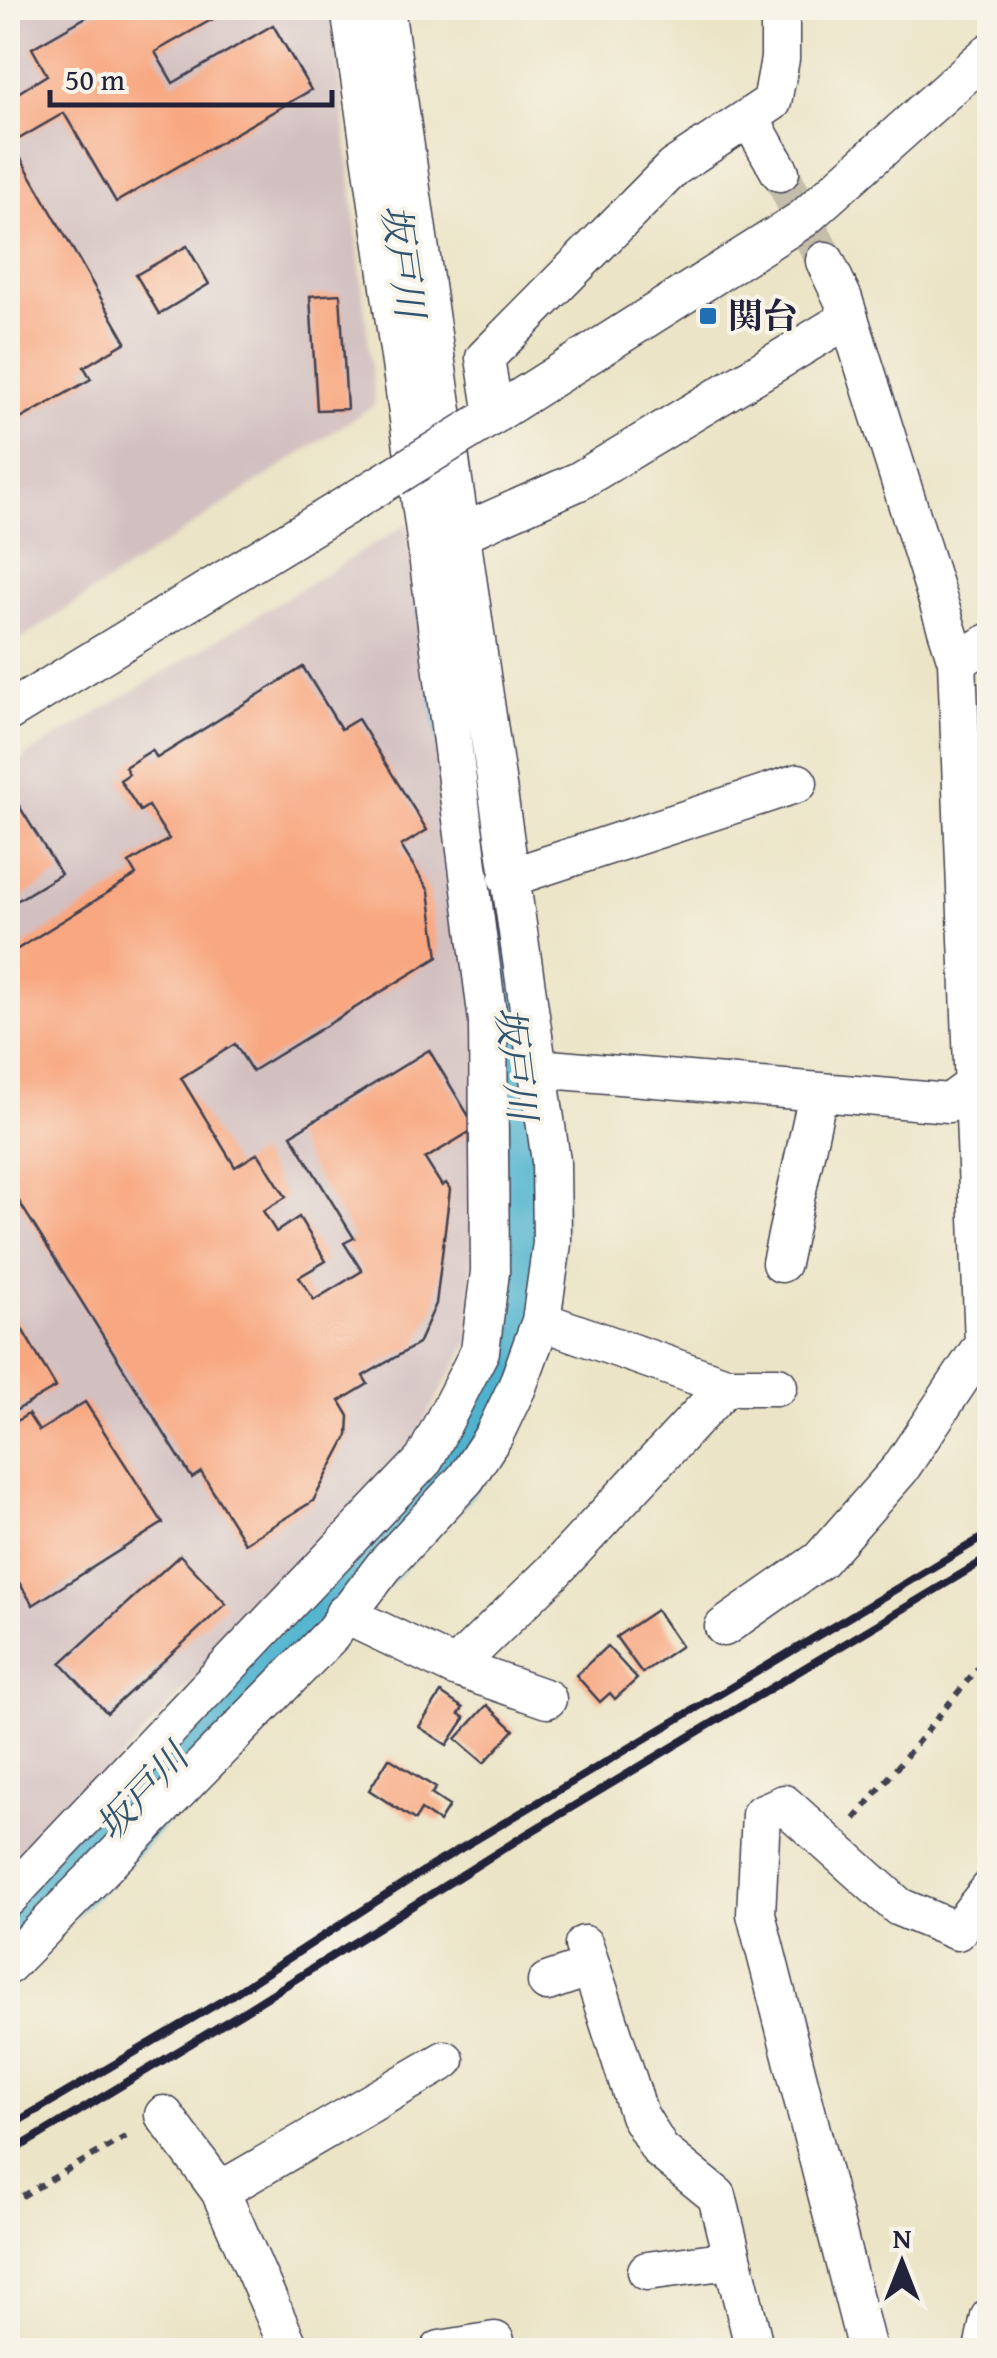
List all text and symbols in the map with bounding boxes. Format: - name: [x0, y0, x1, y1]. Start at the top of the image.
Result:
- scale bar: [50, 45, 332, 107]
- text: 50 m: [65, 57, 125, 101]
- water label: 坂戸川: [368, 201, 440, 325]
- place label: 関台: [728, 290, 798, 341]
- marker: 関台: [697, 305, 719, 327]
- water label: 坂戸川: [482, 1003, 552, 1127]
- water label: 坂戸川: [82, 1728, 203, 1852]
- north arrow: [852, 2213, 952, 2313]
- text: N: [893, 2217, 912, 2258]

